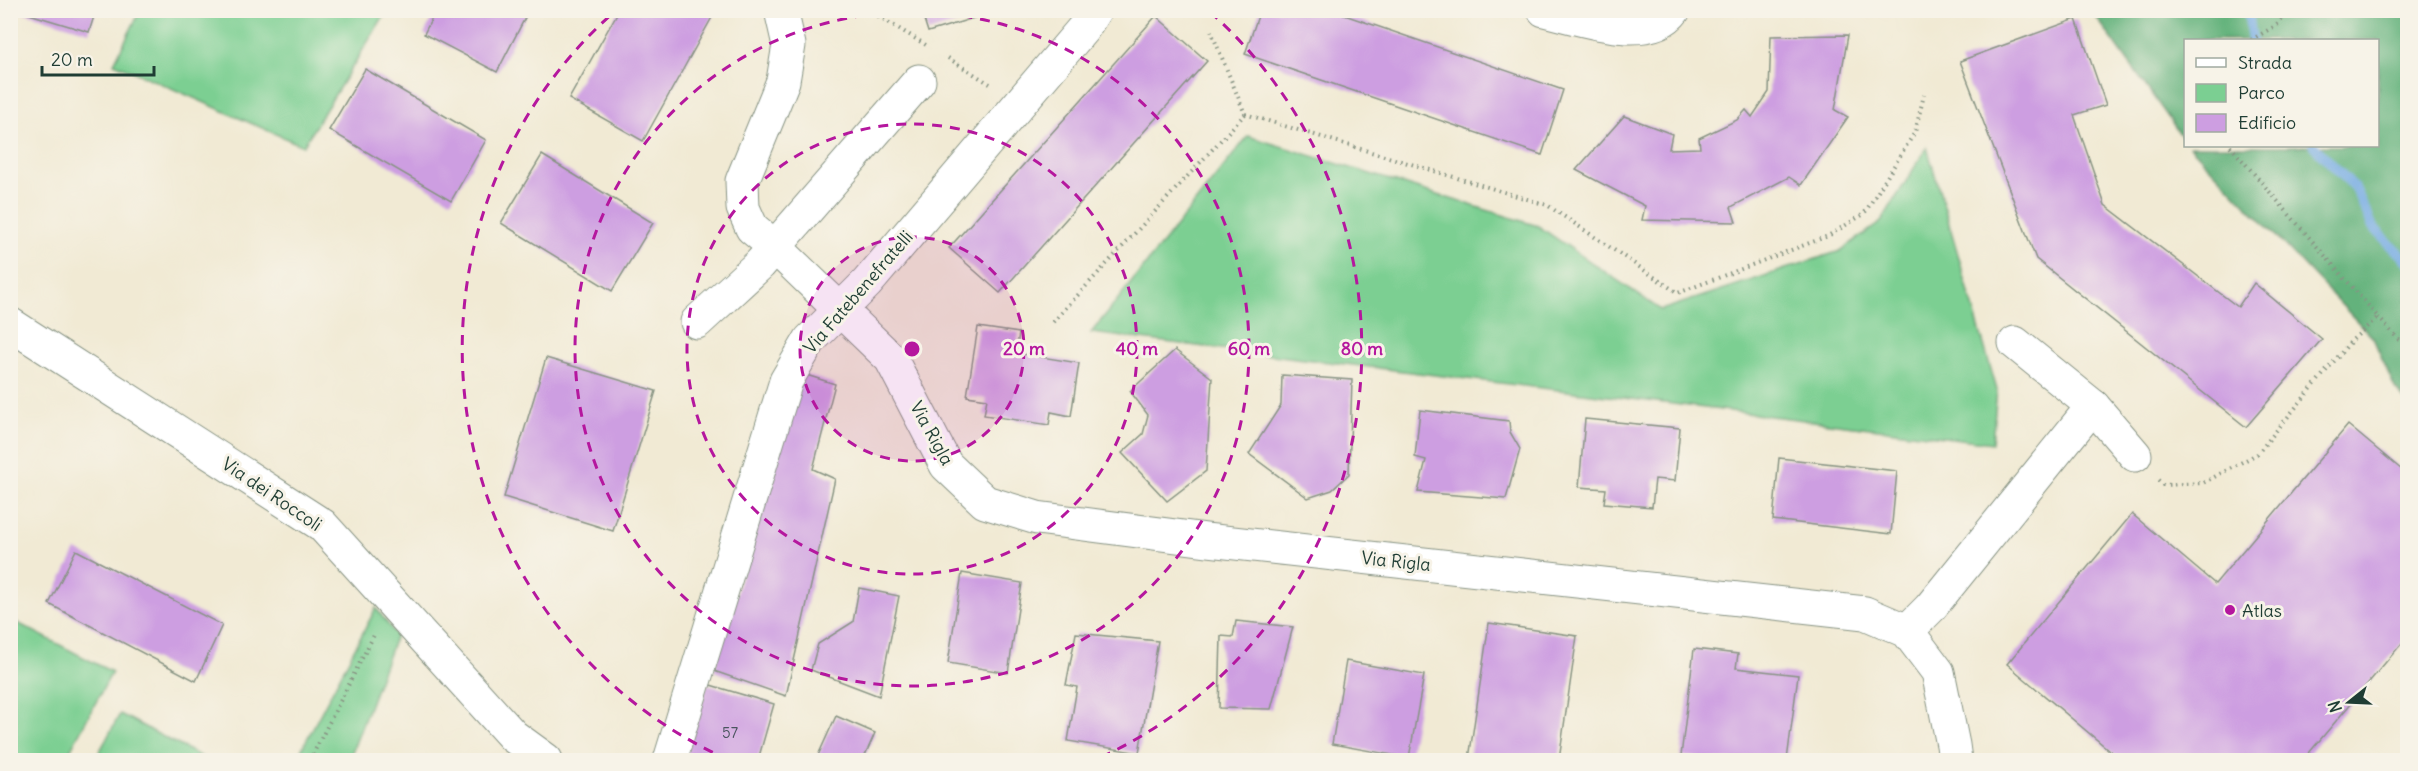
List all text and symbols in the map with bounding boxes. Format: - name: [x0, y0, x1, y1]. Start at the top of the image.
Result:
- scale bar: [42, 39, 154, 77]
- legend: [2184, 39, 2379, 147]
- text: 20 m: [51, 48, 93, 71]
- text: Strada: [2238, 51, 2292, 74]
- text: Parco: [2238, 81, 2285, 104]
- text: Edificio: [2238, 111, 2296, 134]
- street label: Via Fatebenefratelli: [798, 226, 918, 358]
- text: 20 m: [1003, 337, 1045, 360]
- text: 40 m: [1116, 337, 1158, 360]
- text: 60 m: [1228, 337, 1270, 360]
- text: 80 m: [1341, 337, 1383, 360]
- centre of rings: [902, 339, 922, 359]
- street label: Via Rigla: [905, 397, 959, 469]
- street label: Via dei Roccoli: [217, 452, 327, 536]
- street label: Via Rigla: [1360, 546, 1432, 576]
- place label: Atlas: [2242, 599, 2282, 622]
- marker: Atlas: [2223, 603, 2237, 617]
- north arrow: [2319, 672, 2379, 732]
- text: N: [2324, 698, 2346, 715]
- house number: 57: [722, 723, 738, 742]

